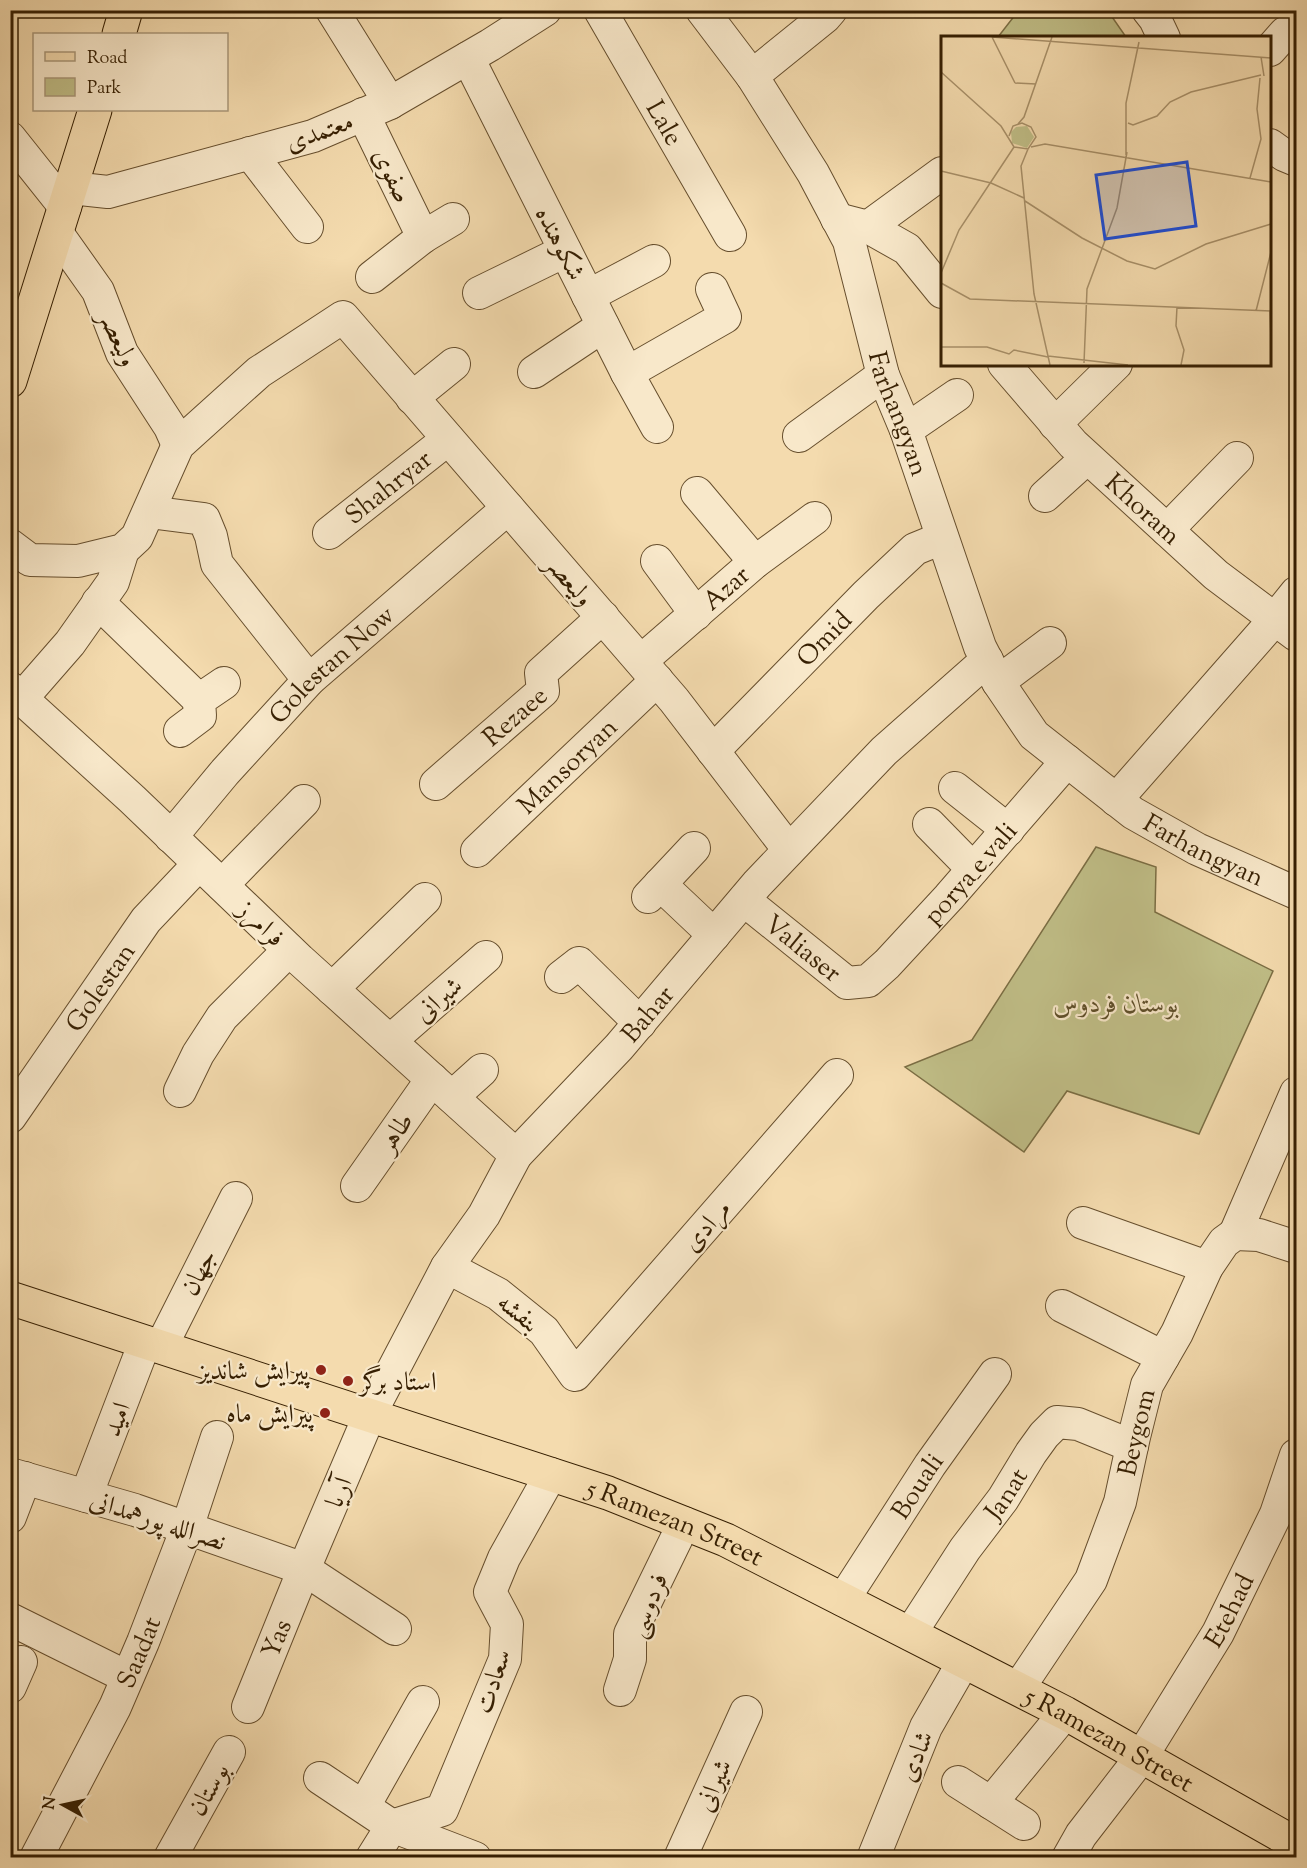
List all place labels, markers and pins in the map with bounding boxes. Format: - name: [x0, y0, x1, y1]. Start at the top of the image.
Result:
- place label: پیرایش شاندیز: [195, 1354, 310, 1391]
- marker: پیرایش شاندیز: [314, 1363, 328, 1377]
- place label: استاد برگر: [357, 1364, 437, 1402]
- marker: استاد برگر: [341, 1374, 355, 1388]
- place label: پیرایش ماه: [226, 1397, 314, 1434]
- marker: پیرایش ماه: [318, 1406, 332, 1420]

